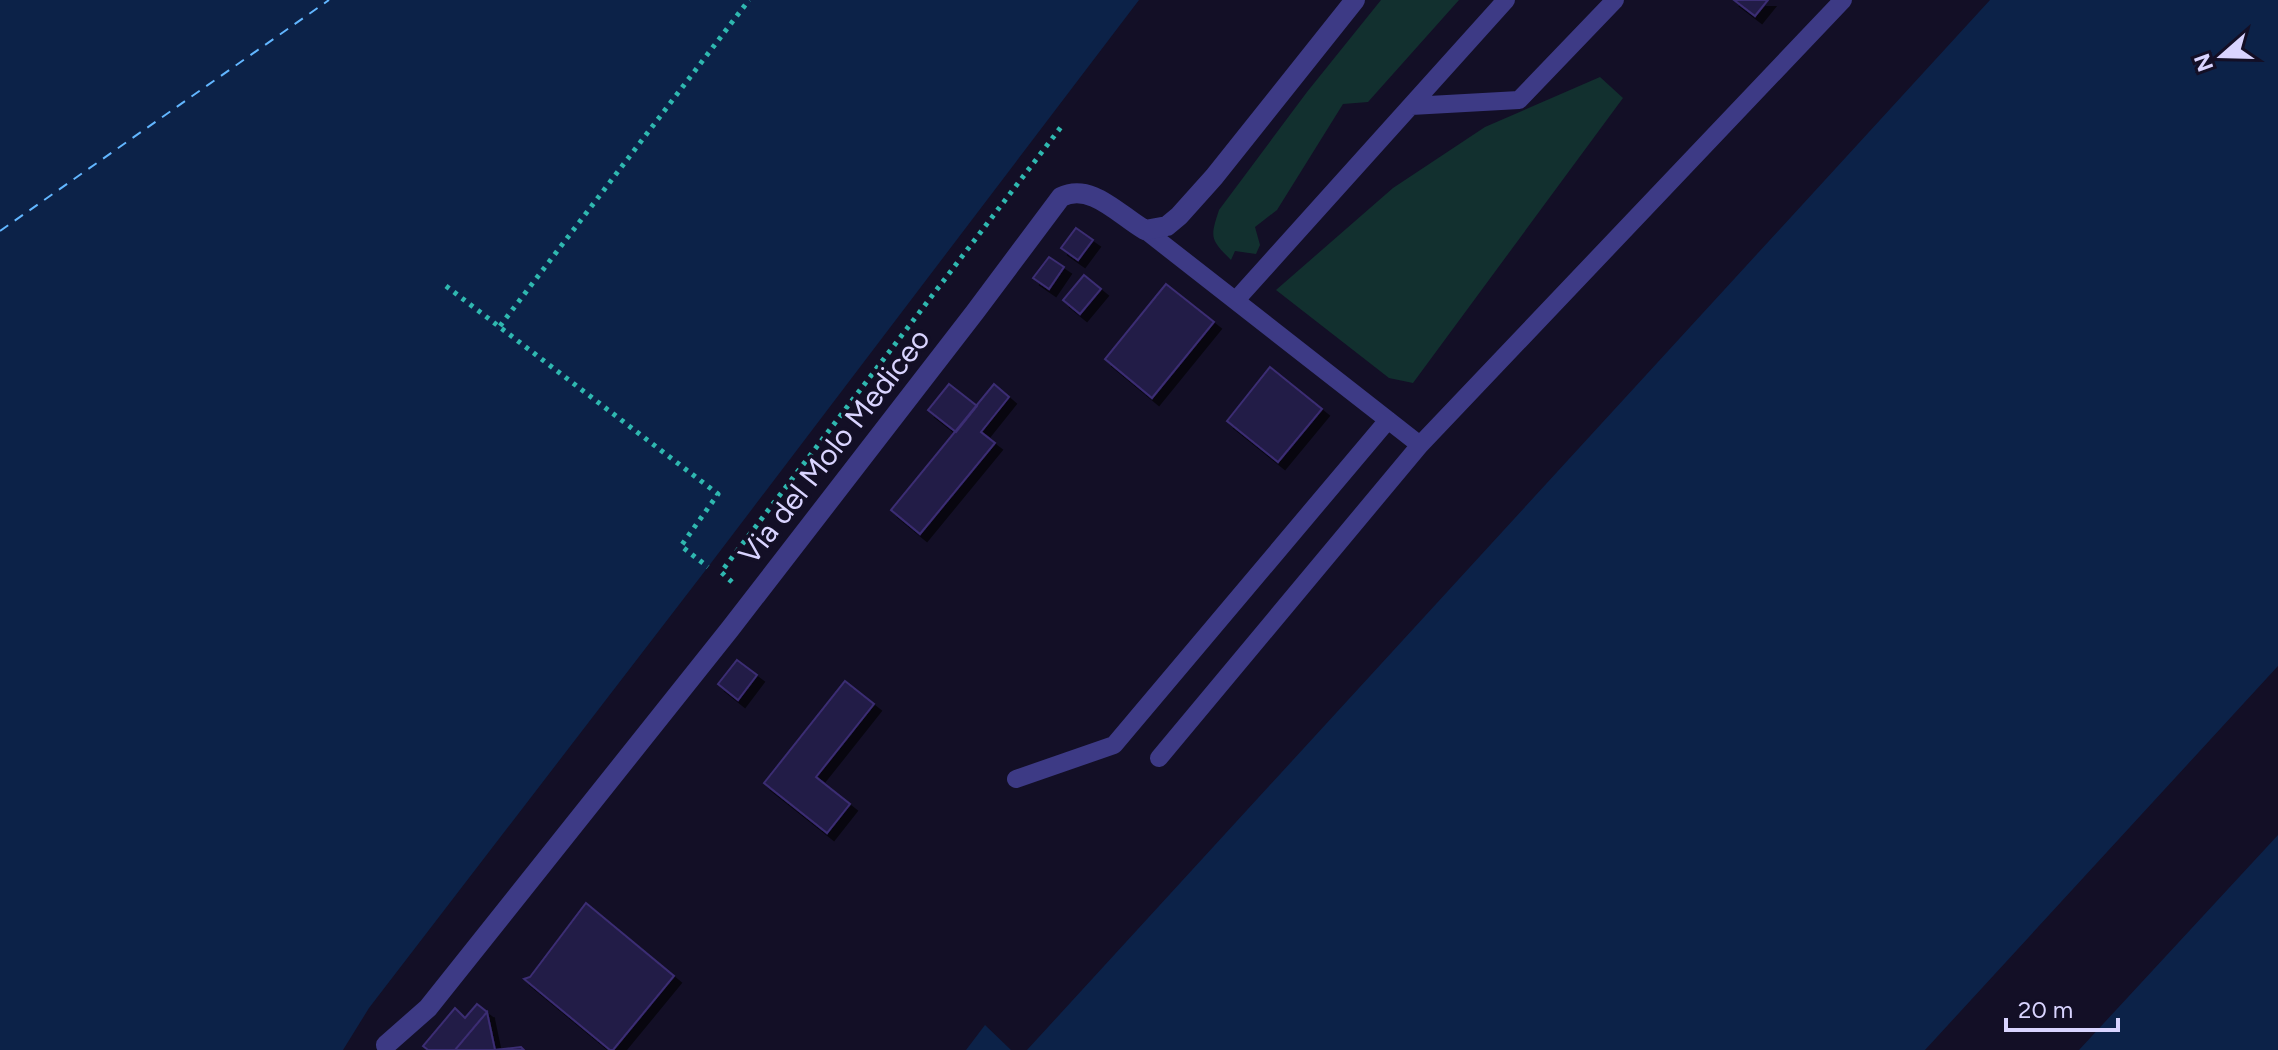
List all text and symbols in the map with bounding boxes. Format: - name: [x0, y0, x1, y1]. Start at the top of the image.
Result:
- north arrow: [2182, 16, 2262, 96]
- text: N: [2188, 50, 2219, 75]
- street label: Via del Molo Mediceo: [730, 321, 938, 571]
- scale bar: [2006, 982, 2118, 1032]
- text: 20 m: [2018, 995, 2073, 1024]

